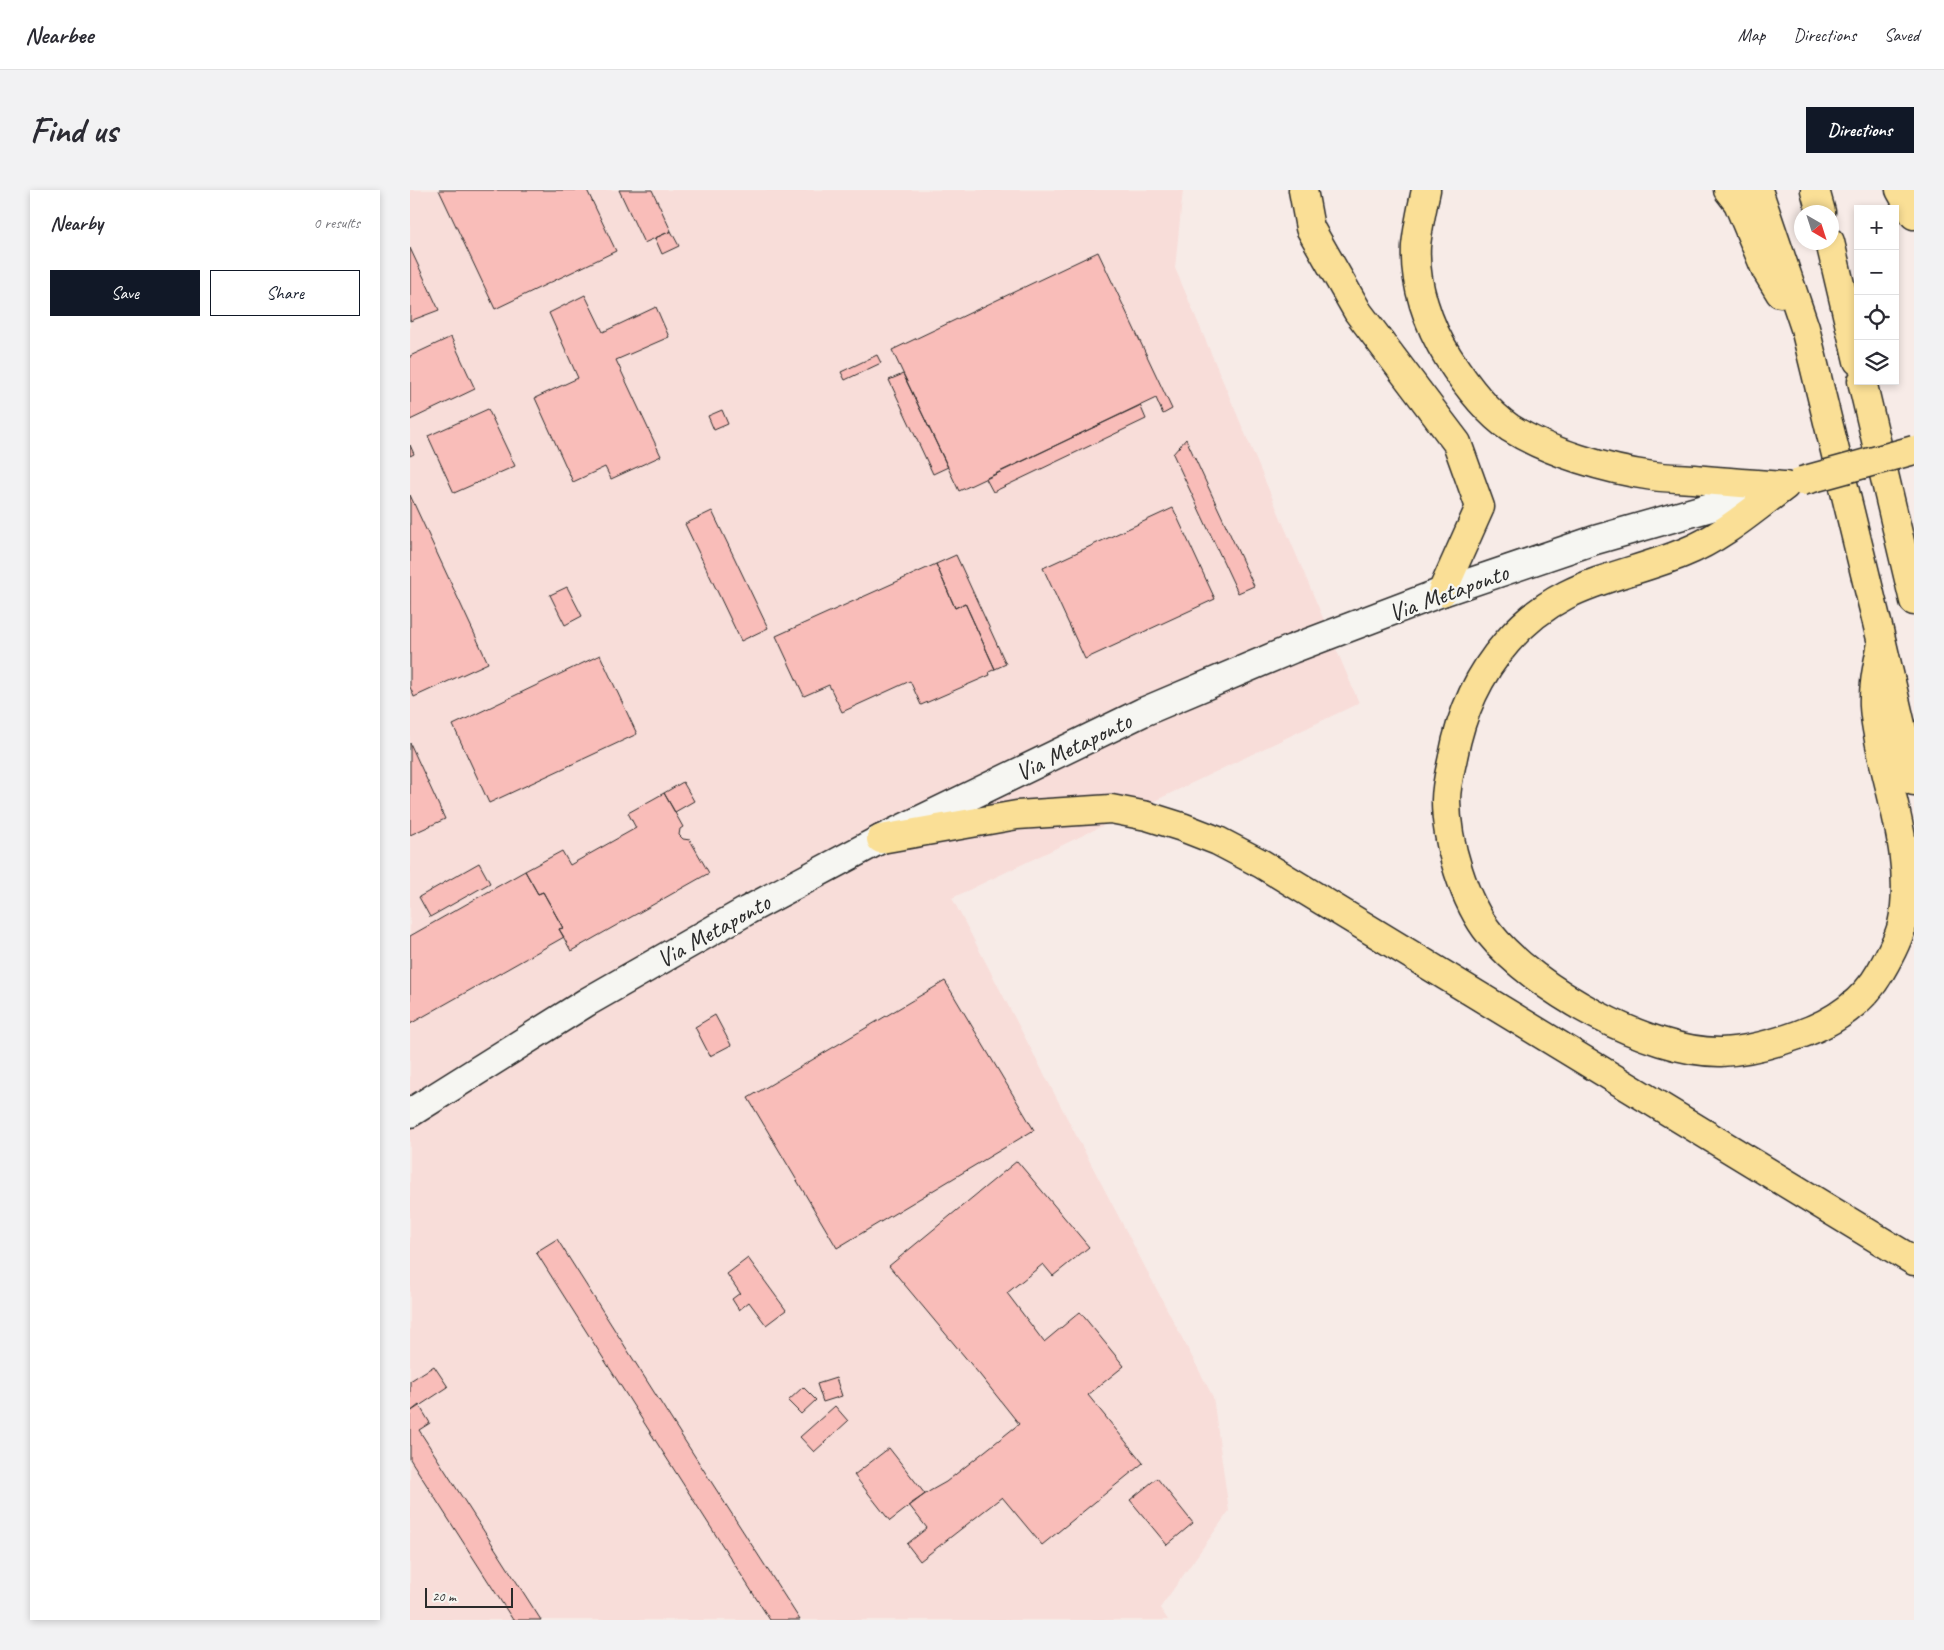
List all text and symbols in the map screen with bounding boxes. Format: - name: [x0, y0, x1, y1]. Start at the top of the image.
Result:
- text: Nearbee: [25, 20, 93, 50]
- text: Map: [1738, 24, 1765, 46]
- text: Directions: [1793, 24, 1856, 46]
- text: Saved: [1884, 24, 1919, 46]
- button: Directions: [1806, 107, 1914, 153]
- text: Find us: [30, 108, 117, 153]
- north arrow: [1794, 205, 1839, 250]
- map controls: [1854, 205, 1899, 385]
- button: +: [1854, 205, 1899, 250]
- text: Nearby: [50, 210, 103, 236]
- text: 0 results: [313, 213, 360, 233]
- button: −: [1854, 250, 1899, 295]
- button: Save: [50, 270, 200, 316]
- button: Share: [210, 270, 360, 316]
- button: locate: [1854, 295, 1899, 340]
- button: layers: [1854, 340, 1899, 385]
- street label: Via Metaponto: [1384, 556, 1514, 629]
- street label: Via Metaponto: [1010, 705, 1138, 789]
- street label: Via Metaponto: [651, 886, 777, 975]
- scale bar: [425, 1585, 512, 1608]
- text: 20 m: [432, 1588, 456, 1605]

